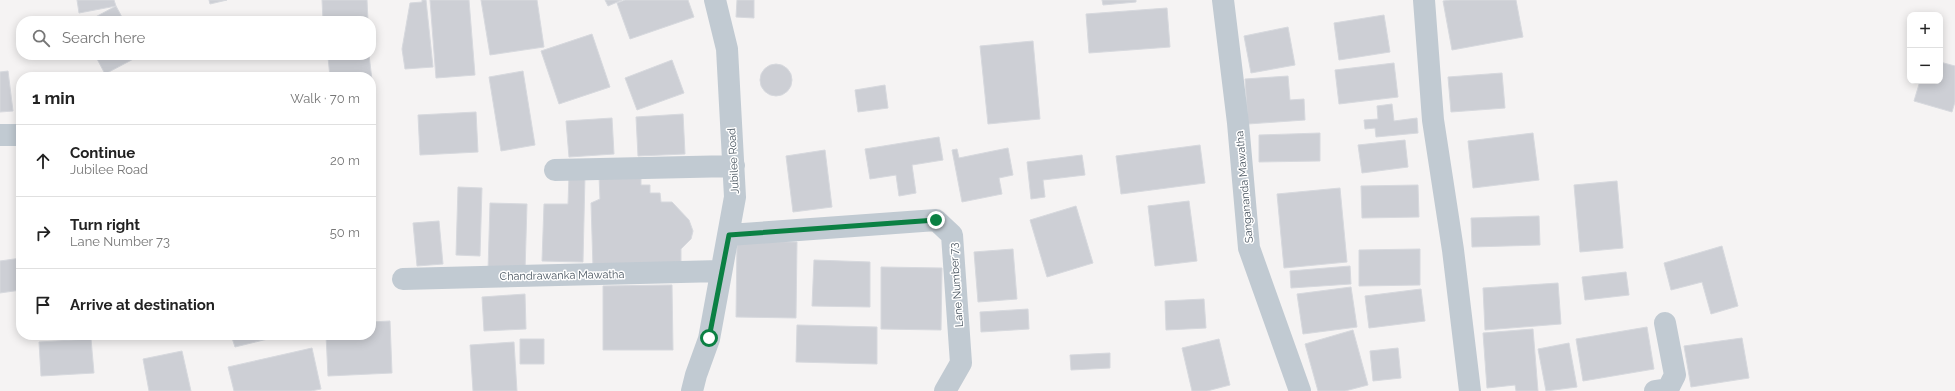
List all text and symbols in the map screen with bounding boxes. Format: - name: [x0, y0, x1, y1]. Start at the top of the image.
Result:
- map controls: [1907, 12, 1943, 84]
- button: +: [1907, 12, 1943, 48]
- search box: [16, 16, 376, 60]
- icon: search: [30, 27, 52, 49]
- text: Search here: [62, 29, 145, 47]
- button: −: [1907, 48, 1943, 84]
- text: 1 min: [32, 88, 75, 108]
- text: Walk · 70 m: [290, 91, 360, 106]
- street label: Jubilee Road: [725, 128, 742, 194]
- street label: Sangananda Mawatha: [1233, 130, 1256, 244]
- text: Continue: [70, 144, 135, 162]
- icon: ahead: [32, 150, 54, 172]
- text: 20 m: [330, 153, 360, 168]
- text: Jubilee Road: [70, 162, 148, 177]
- route end: [927, 211, 945, 229]
- text: Turn right: [70, 216, 140, 234]
- icon: right: [32, 222, 54, 244]
- text: 50 m: [330, 225, 360, 240]
- text: Lane Number 73: [70, 234, 170, 249]
- street label: Lane Number 73: [947, 242, 966, 328]
- street label: Chandrawanka Mawatha: [499, 268, 625, 283]
- icon: arrive: [32, 294, 54, 316]
- text: Arrive at destination: [70, 296, 215, 314]
- route start: [700, 329, 718, 347]

